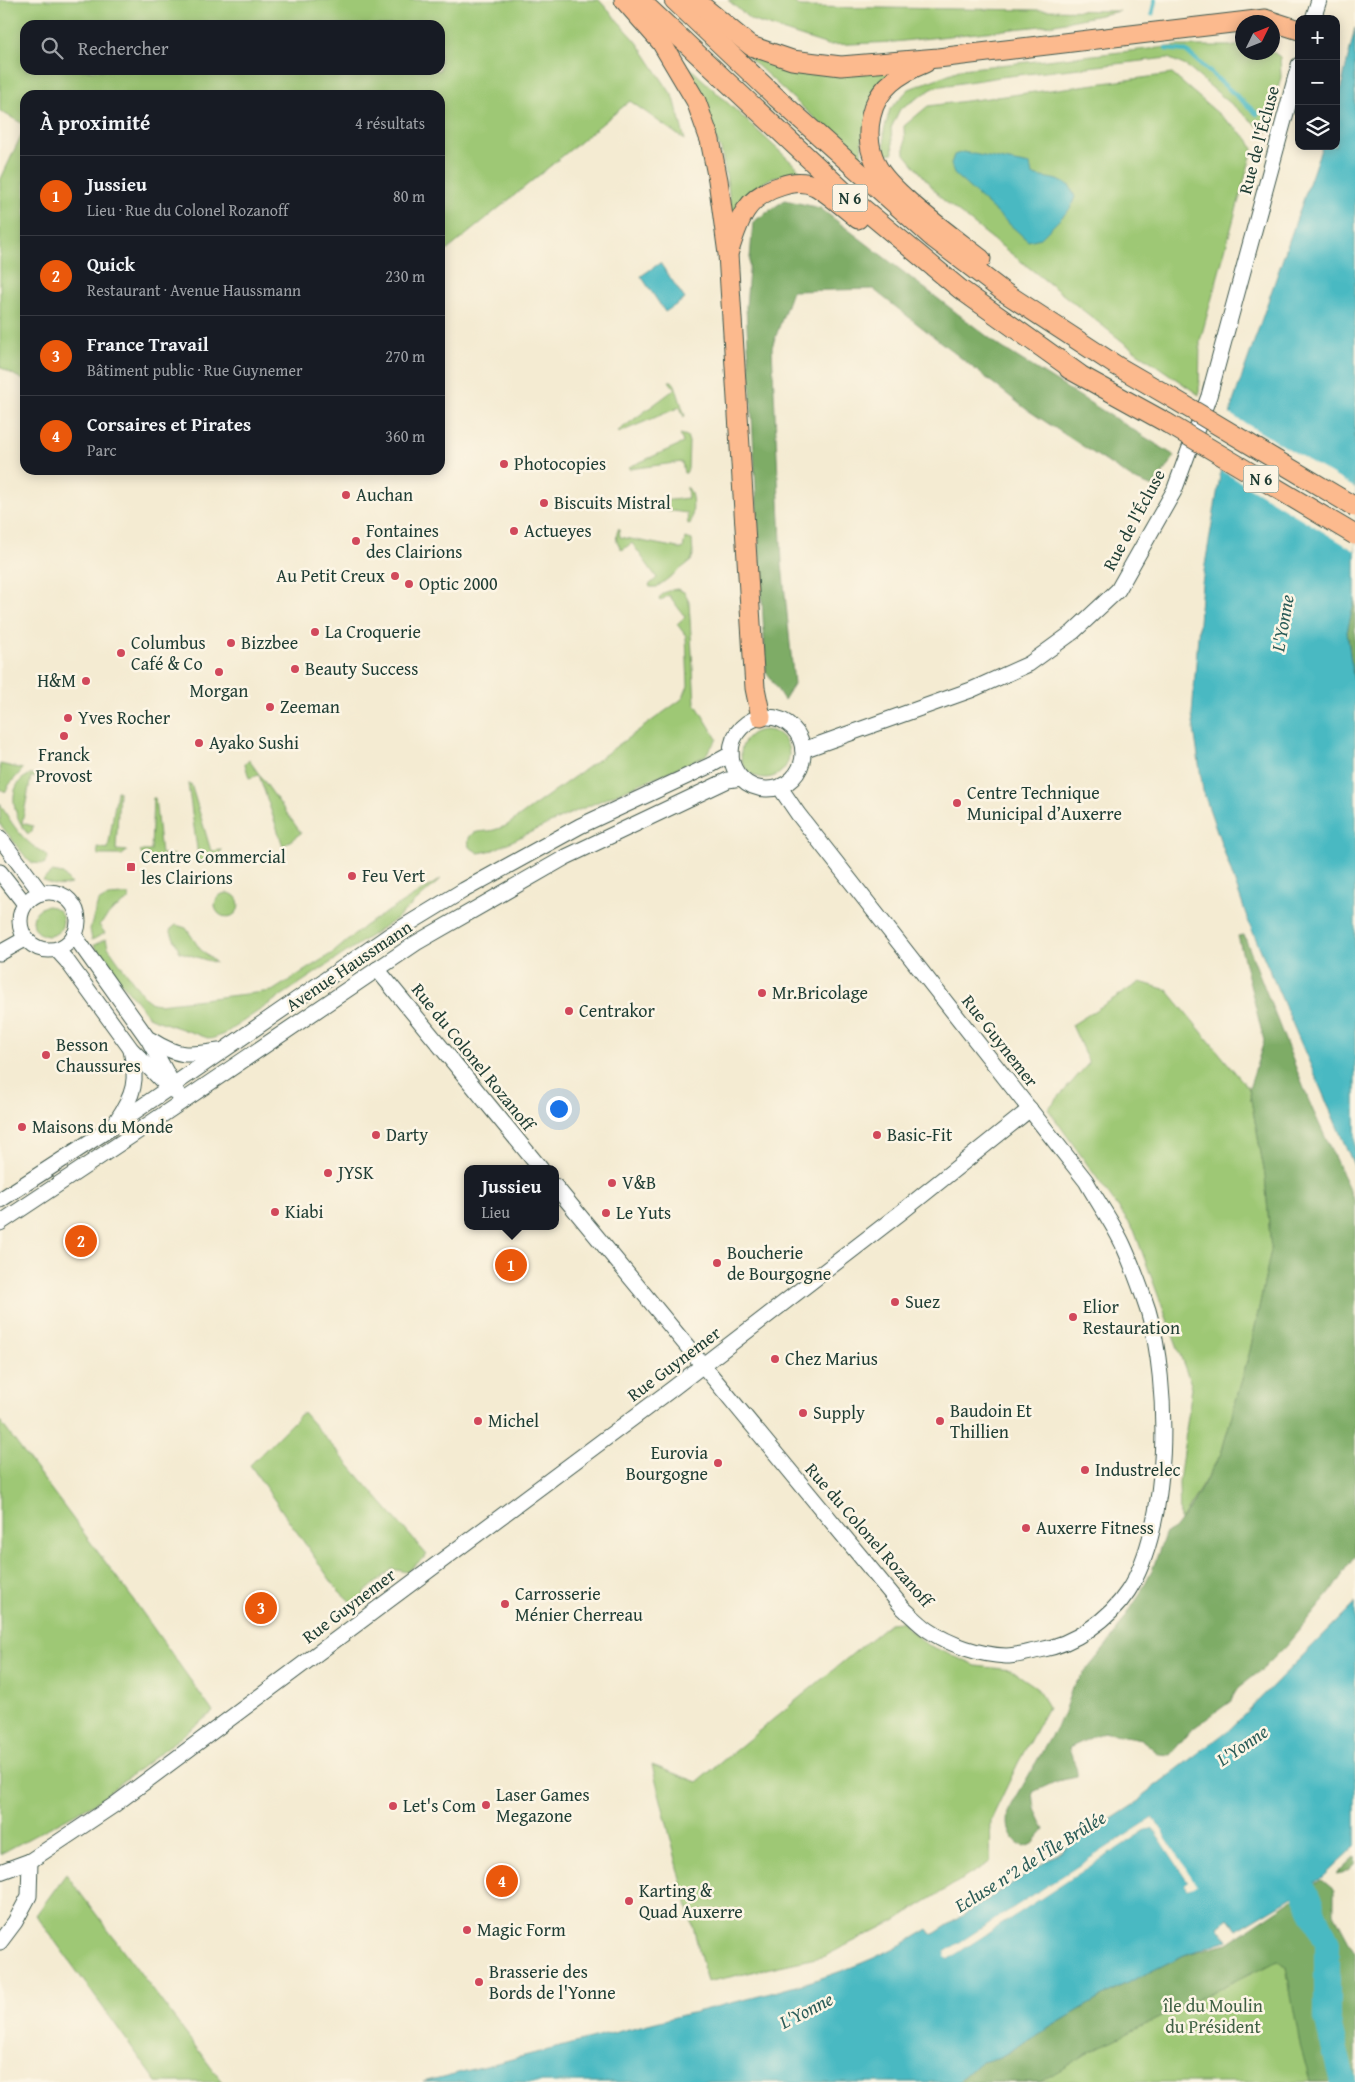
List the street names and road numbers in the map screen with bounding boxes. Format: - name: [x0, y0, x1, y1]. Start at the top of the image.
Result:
- street label: Rue de l'Écluse: [1231, 83, 1286, 197]
- road number: N 6: [832, 184, 868, 212]
- street label: Rue de l'Écluse: [1095, 464, 1172, 575]
- road number: N 6: [1244, 466, 1278, 492]
- street label: Avenue Haussmann: [280, 913, 417, 1018]
- street label: Rue du Colonel Rozanoff: [405, 977, 543, 1138]
- street label: Rue Guynemer: [956, 989, 1046, 1093]
- street label: Rue Guynemer: [621, 1319, 727, 1408]
- street label: Rue du Colonel Rozanoff: [799, 1457, 941, 1615]
- street label: Rue Guynemer: [296, 1561, 402, 1650]

